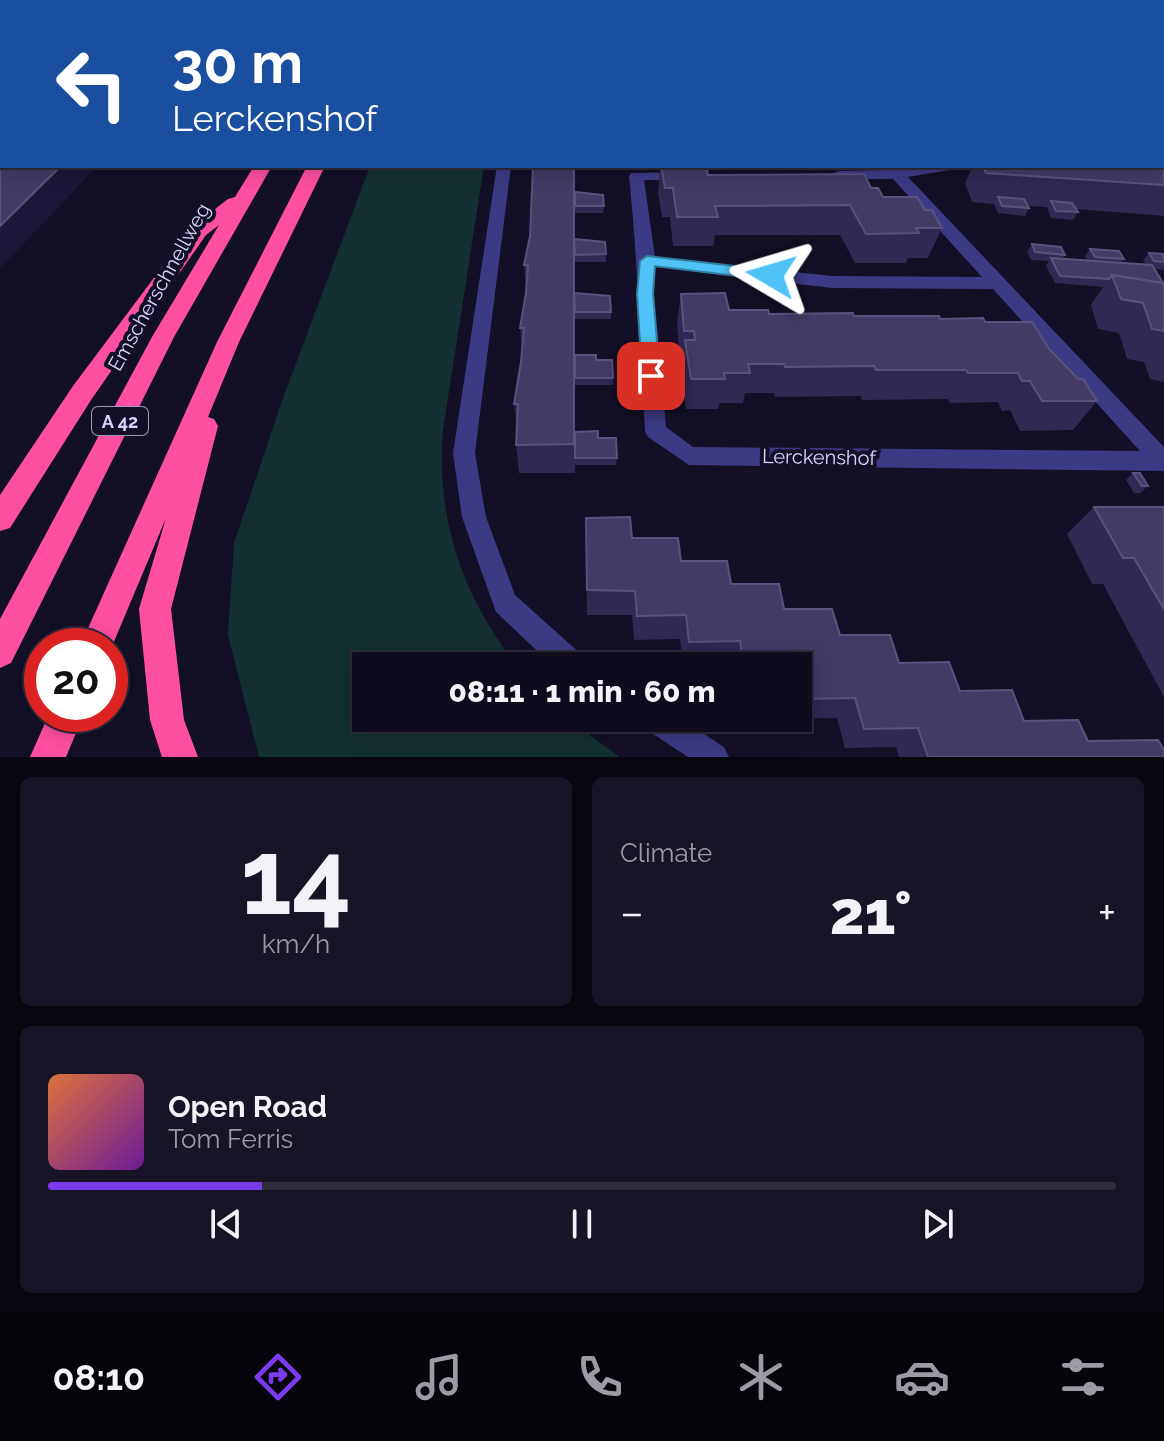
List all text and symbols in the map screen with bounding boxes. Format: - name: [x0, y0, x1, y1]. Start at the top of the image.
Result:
- text: 30 m: [172, 30, 303, 96]
- icon: left: [40, 32, 144, 136]
- text: Lerckenshof: [172, 97, 377, 139]
- street label: Emscherschnellweg: [103, 199, 215, 375]
- position arrow: [729, 233, 813, 317]
- pin: [617, 342, 685, 410]
- icon: arrive: [629, 354, 673, 398]
- road number: A 42: [92, 407, 148, 435]
- street label: Lerckenshof: [762, 444, 878, 470]
- speed limit sign: 20: [24, 628, 128, 732]
- text: 08:11 · 1 min · 60 m: [449, 674, 715, 709]
- text: 14: [241, 816, 351, 938]
- text: Climate: [620, 838, 712, 868]
- text: 21°: [830, 878, 912, 948]
- text: −: [620, 887, 644, 938]
- text: +: [1098, 887, 1116, 938]
- text: km/h: [262, 929, 330, 959]
- text: Open Road: [168, 1089, 327, 1124]
- text: Tom Ferris: [168, 1124, 293, 1154]
- icon: previous: [204, 1202, 248, 1246]
- icon: pause: [560, 1202, 604, 1246]
- icon: next: [916, 1202, 960, 1246]
- icon: directions: [250, 1349, 306, 1405]
- icon: music: [411, 1349, 467, 1405]
- icon: phone: [572, 1349, 628, 1405]
- icon: climate: [733, 1349, 789, 1405]
- icon: car: [894, 1349, 950, 1405]
- icon: filters: [1055, 1349, 1111, 1405]
- text: 08:10: [53, 1356, 145, 1398]

